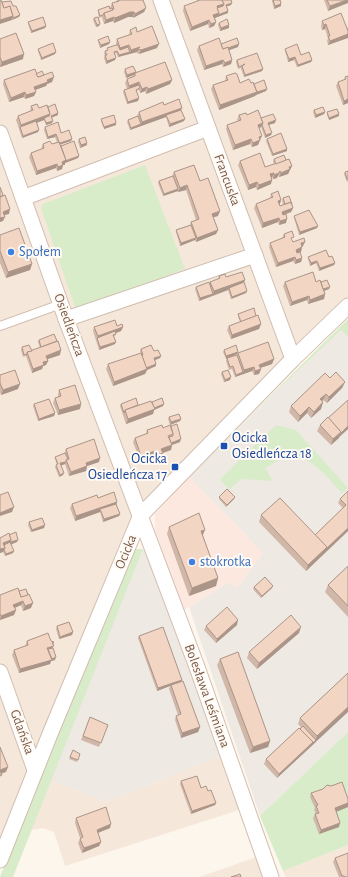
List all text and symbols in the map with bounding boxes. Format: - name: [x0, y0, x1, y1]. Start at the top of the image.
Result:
- street label: Francuska: [211, 152, 243, 208]
- place label: Społem: [19, 245, 61, 259]
- marker: Społem: [6, 247, 16, 257]
- street label: Osiedleńcza: [51, 292, 87, 359]
- place label: Ocicka Osiedleńcza 18: [232, 431, 312, 461]
- marker: Ocicka Osiedleńcza 18: [219, 441, 229, 451]
- place label: Ocicka Osiedleńcza 17: [88, 452, 168, 482]
- marker: Ocicka Osiedleńcza 17: [170, 462, 180, 472]
- street label: Ocicka: [113, 532, 140, 571]
- place label: stokrotka: [200, 555, 252, 569]
- marker: stokrotka: [187, 557, 197, 567]
- street label: Bolesława Leśmiana: [182, 642, 232, 750]
- street label: Gdańska: [7, 708, 37, 757]

